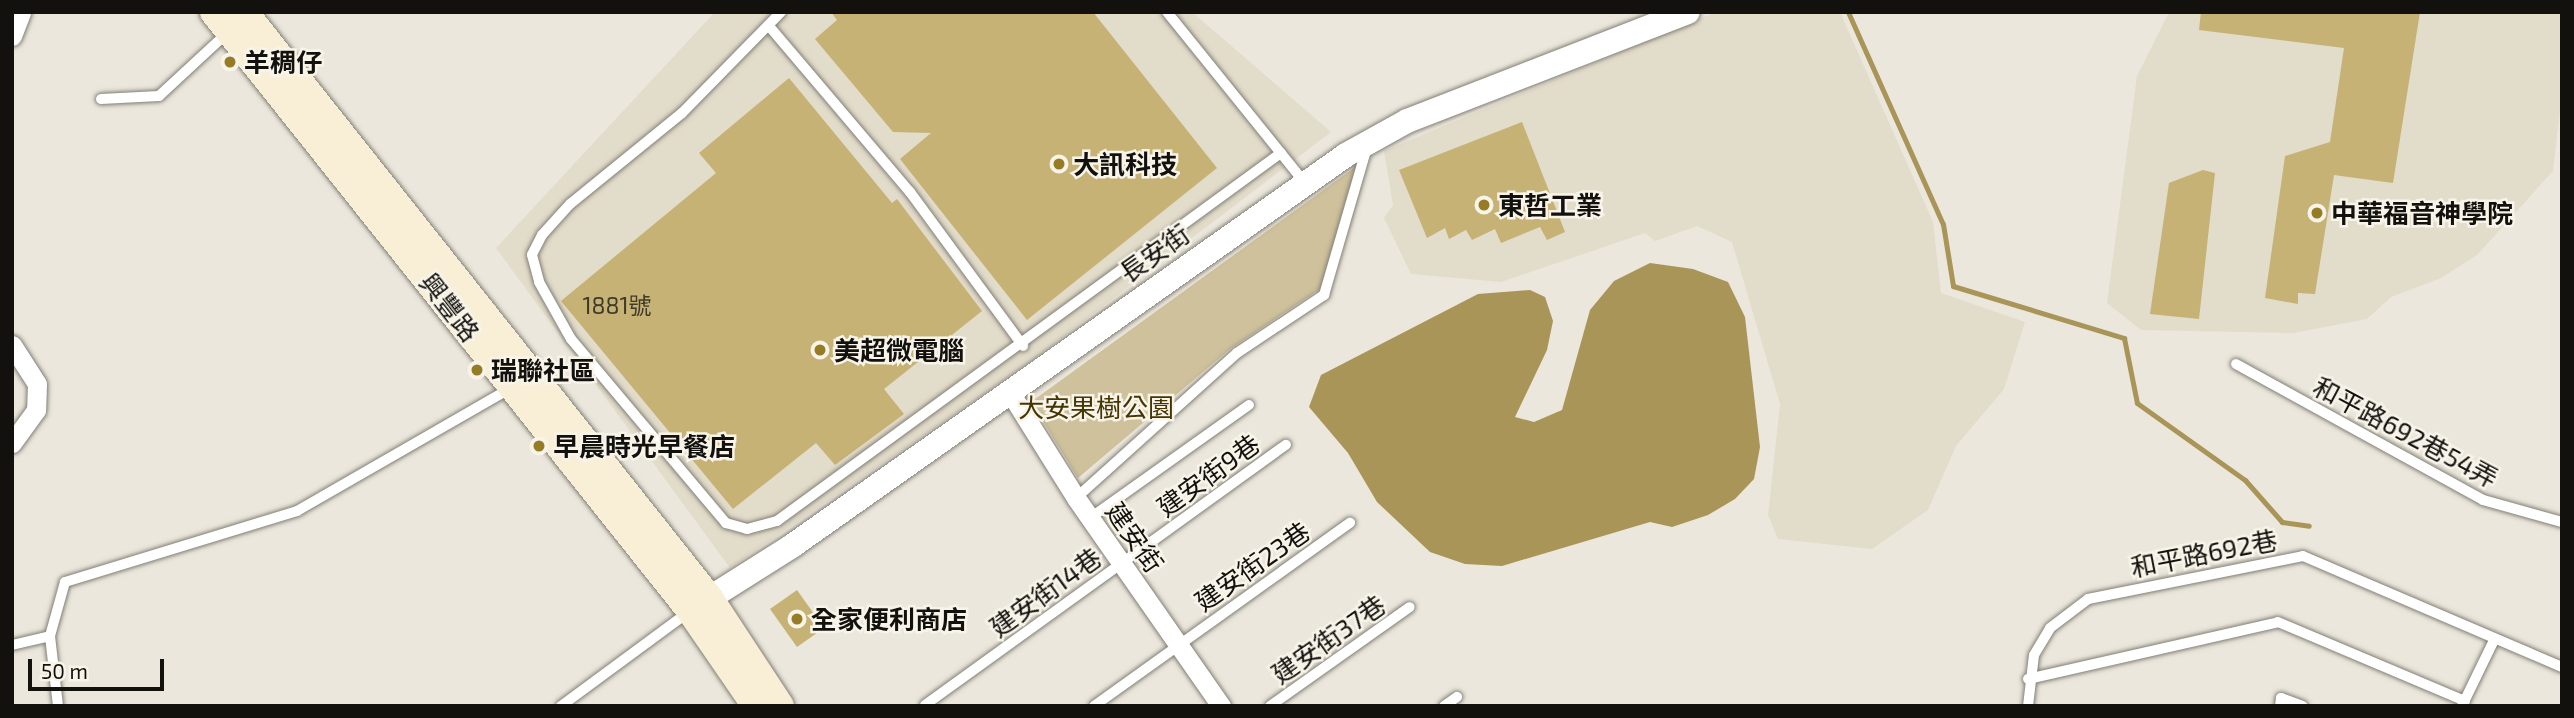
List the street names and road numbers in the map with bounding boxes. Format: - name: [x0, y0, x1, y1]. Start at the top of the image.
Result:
- street label: 長安街: [1113, 218, 1195, 288]
- street label: 興豐路: [414, 267, 486, 347]
- street label: 和平路692巷54弄: [2308, 370, 2504, 494]
- street label: 建安街9巷: [1151, 427, 1265, 523]
- street label: 建安街: [1100, 496, 1170, 578]
- street label: 建安街23巷: [1189, 515, 1315, 617]
- street label: 和平路692巷: [2128, 524, 2280, 582]
- street label: 建安街14巷: [983, 541, 1107, 643]
- street label: 建安街37巷: [1265, 588, 1391, 690]

